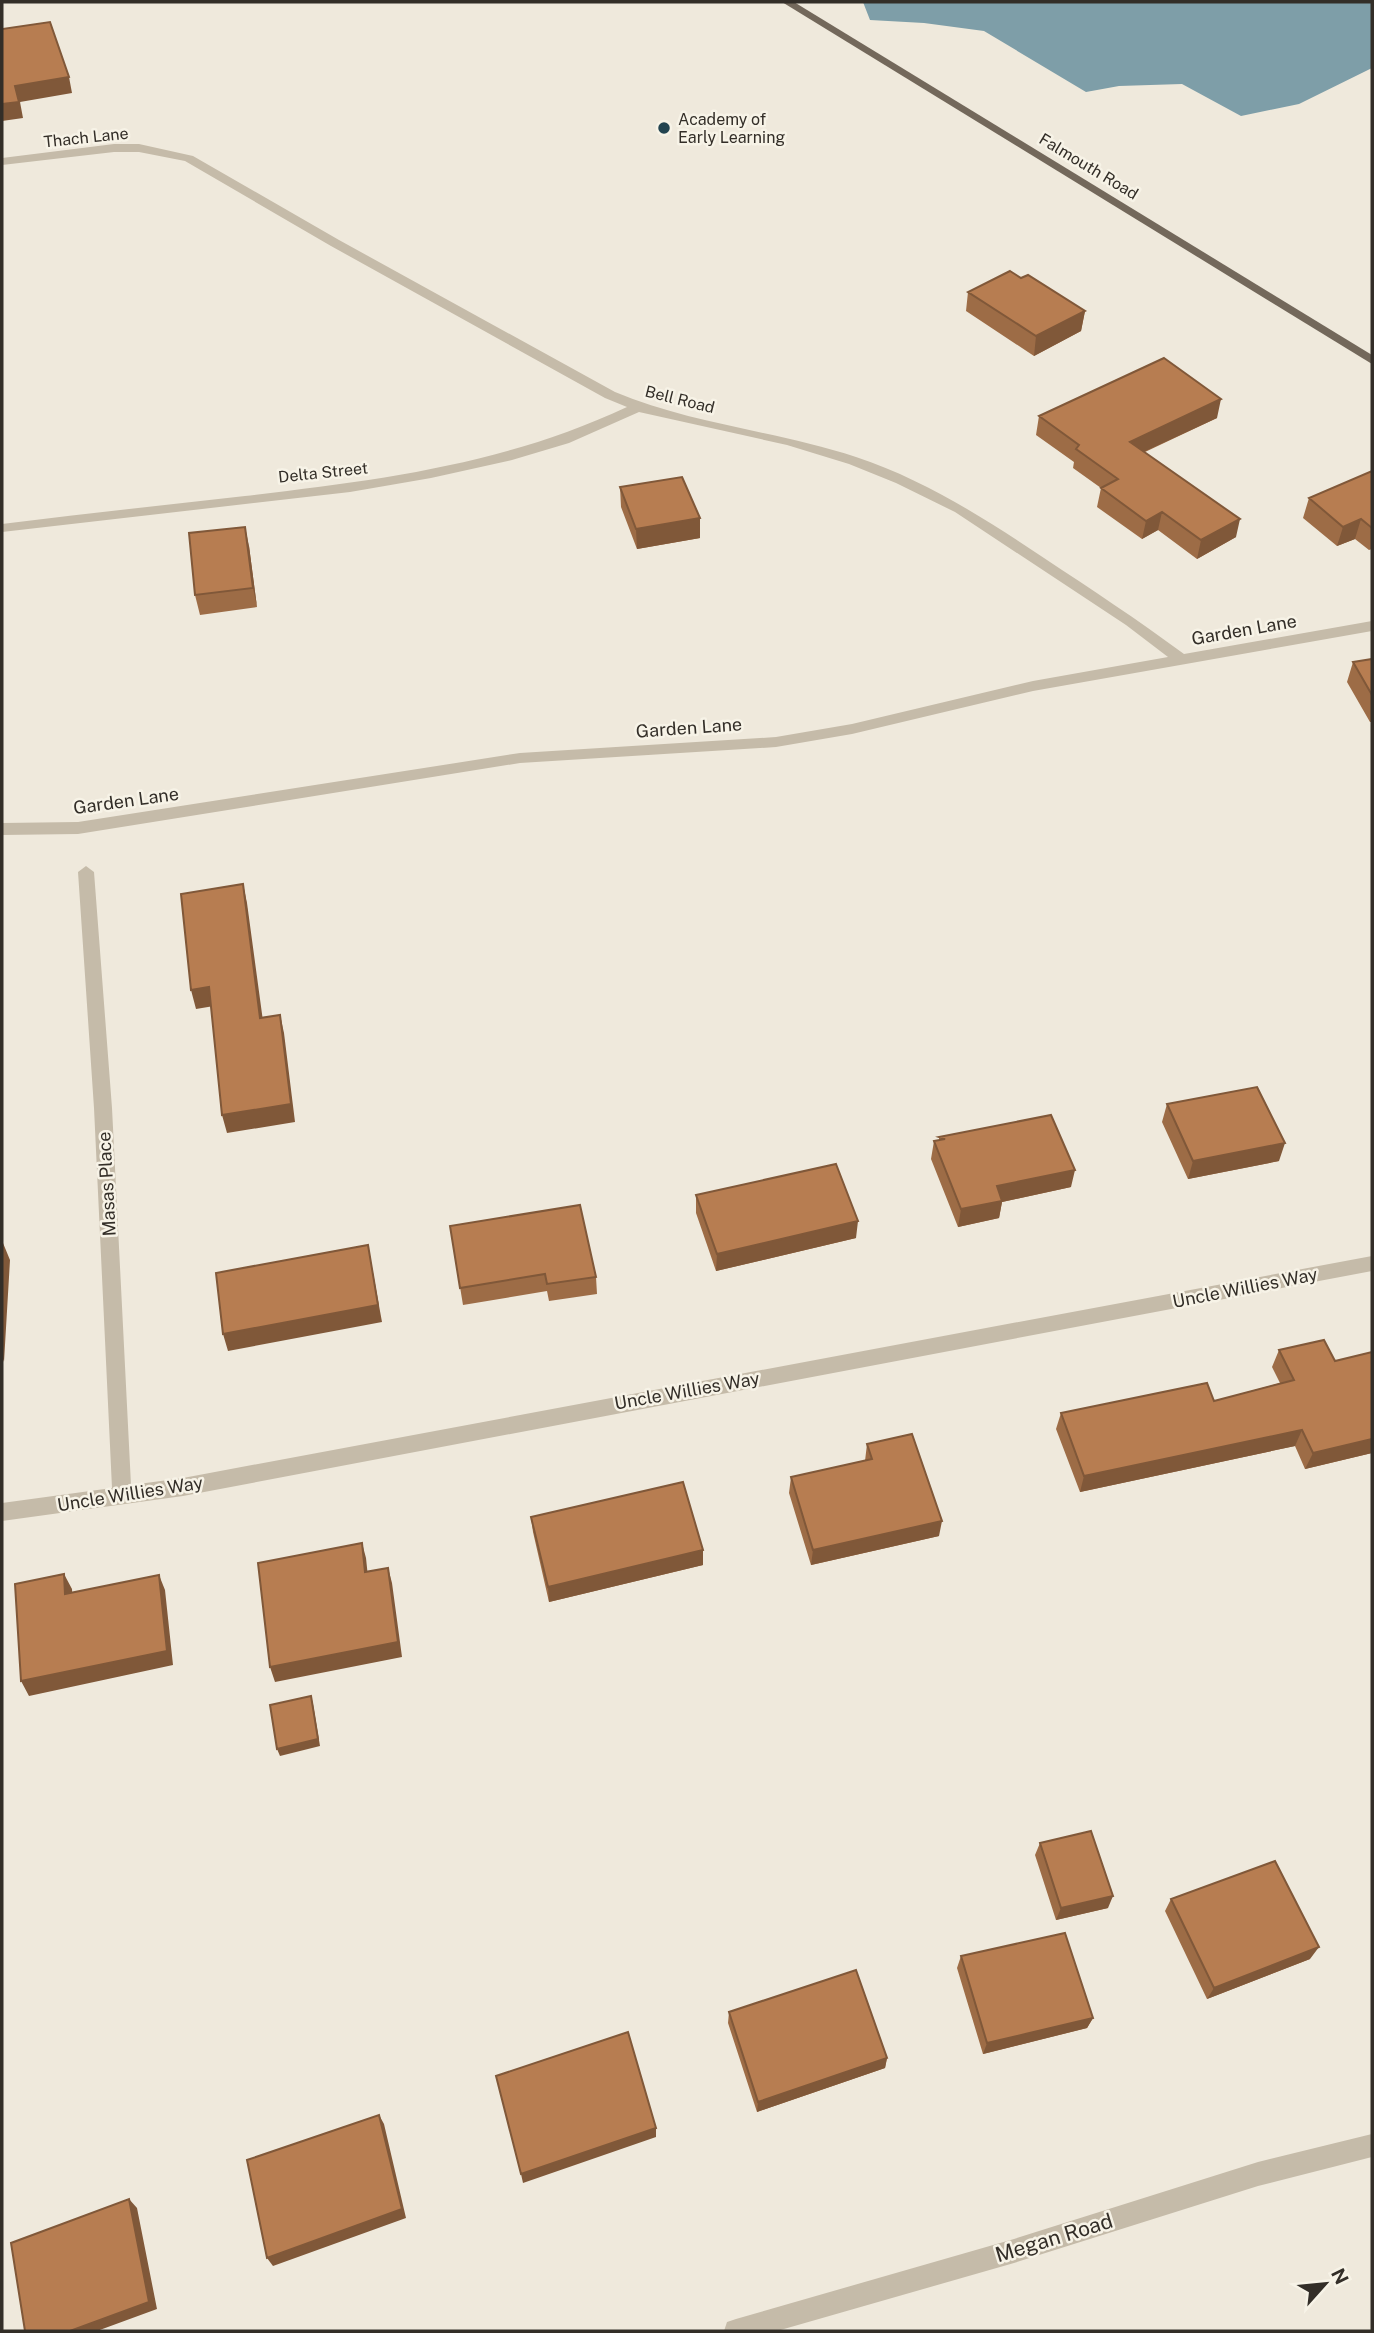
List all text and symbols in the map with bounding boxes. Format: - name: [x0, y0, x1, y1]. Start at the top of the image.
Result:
- place label: Academy of Early Learning: [678, 110, 785, 147]
- marker: Academy of Early Learning: [656, 120, 672, 136]
- street label: Thach Lane: [43, 124, 129, 151]
- street label: Falmouth Road: [1036, 129, 1142, 204]
- street label: Bell Road: [643, 382, 717, 417]
- street label: Delta Street: [277, 458, 369, 487]
- street label: Garden Lane: [1190, 610, 1298, 649]
- street label: Garden Lane: [635, 713, 743, 742]
- street label: Garden Lane: [72, 783, 180, 818]
- street label: Masas Place: [93, 1131, 120, 1237]
- street label: Uncle Willies Way: [1171, 1263, 1320, 1312]
- street label: Uncle Willies Way: [613, 1367, 762, 1414]
- street label: Uncle Willies Way: [56, 1472, 205, 1515]
- street label: Megan Road: [992, 2208, 1116, 2267]
- north arrow: [1290, 2249, 1360, 2319]
- text: N: [1327, 2265, 1353, 2288]

